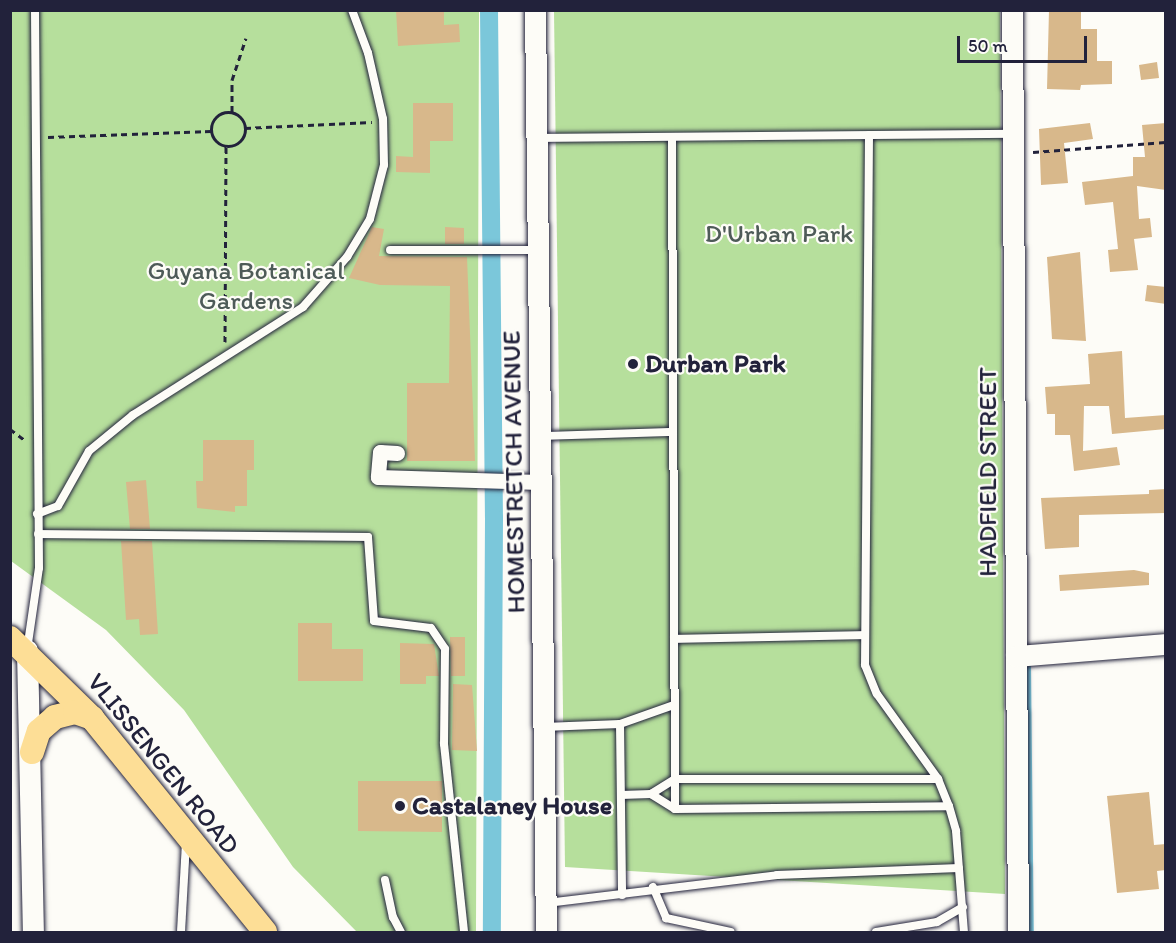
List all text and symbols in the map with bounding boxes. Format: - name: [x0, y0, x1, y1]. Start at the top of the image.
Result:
- scale bar: [960, 24, 1090, 62]
- text: 50 m: [968, 35, 1008, 57]
- park label: D'Urban Park: [705, 218, 853, 250]
- park label: Guyana Botanical Gardens: [148, 255, 344, 316]
- street label: HOMESTRETCH AVENUE: [496, 331, 532, 613]
- place label: Durban Park: [645, 348, 785, 380]
- marker: Durban Park: [626, 357, 640, 371]
- street label: HADFIELD STREET: [972, 367, 1004, 577]
- street label: VLISSENGEN ROAD: [81, 668, 245, 860]
- place label: Castalaney House: [412, 790, 612, 822]
- marker: Castalaney House: [393, 799, 407, 813]

